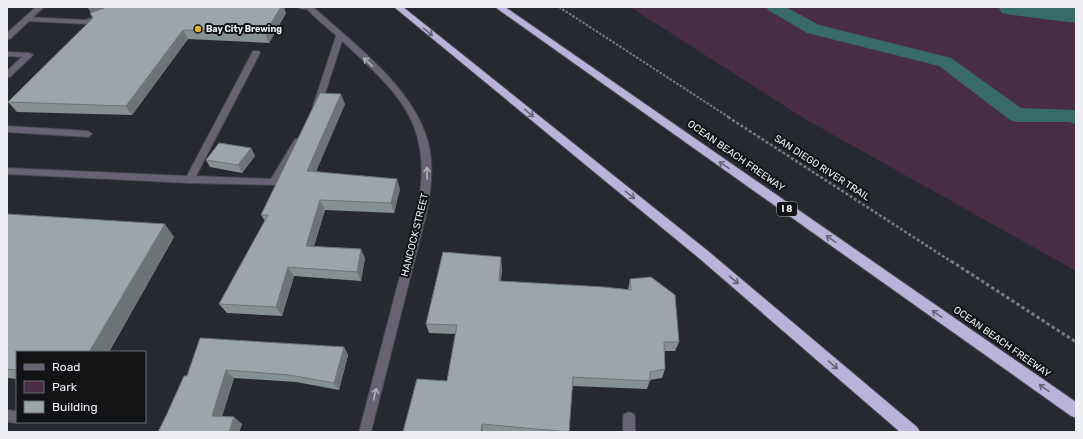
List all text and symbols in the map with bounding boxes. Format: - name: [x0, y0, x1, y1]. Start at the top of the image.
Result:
- marker: Bay City Brewing: [193, 24, 203, 34]
- place label: Bay City Brewing: [206, 24, 282, 35]
- one-way arrow: [423, 27, 434, 36]
- one-way arrow: [363, 57, 373, 67]
- one-way arrow: [524, 109, 535, 118]
- street label: OCEAN BEACH FREEWAY: [685, 118, 787, 194]
- street label: SAN DIEGO RIVER TRAIL: [772, 132, 872, 204]
- one-way arrow: [719, 161, 730, 169]
- one-way arrow: [423, 167, 431, 180]
- one-way arrow: [625, 191, 636, 200]
- street label: HANCOCK STREET: [399, 192, 431, 278]
- road number: I 8: [777, 202, 797, 216]
- one-way arrow: [826, 235, 837, 243]
- one-way arrow: [729, 276, 739, 285]
- street label: OCEAN BEACH FREEWAY: [951, 304, 1053, 380]
- one-way arrow: [932, 310, 943, 318]
- legend: [16, 351, 146, 423]
- text: Road: [52, 360, 80, 374]
- one-way arrow: [828, 360, 838, 369]
- text: Park: [52, 380, 78, 394]
- one-way arrow: [1039, 384, 1050, 392]
- one-way arrow: [372, 388, 379, 401]
- text: Building: [52, 400, 98, 414]

